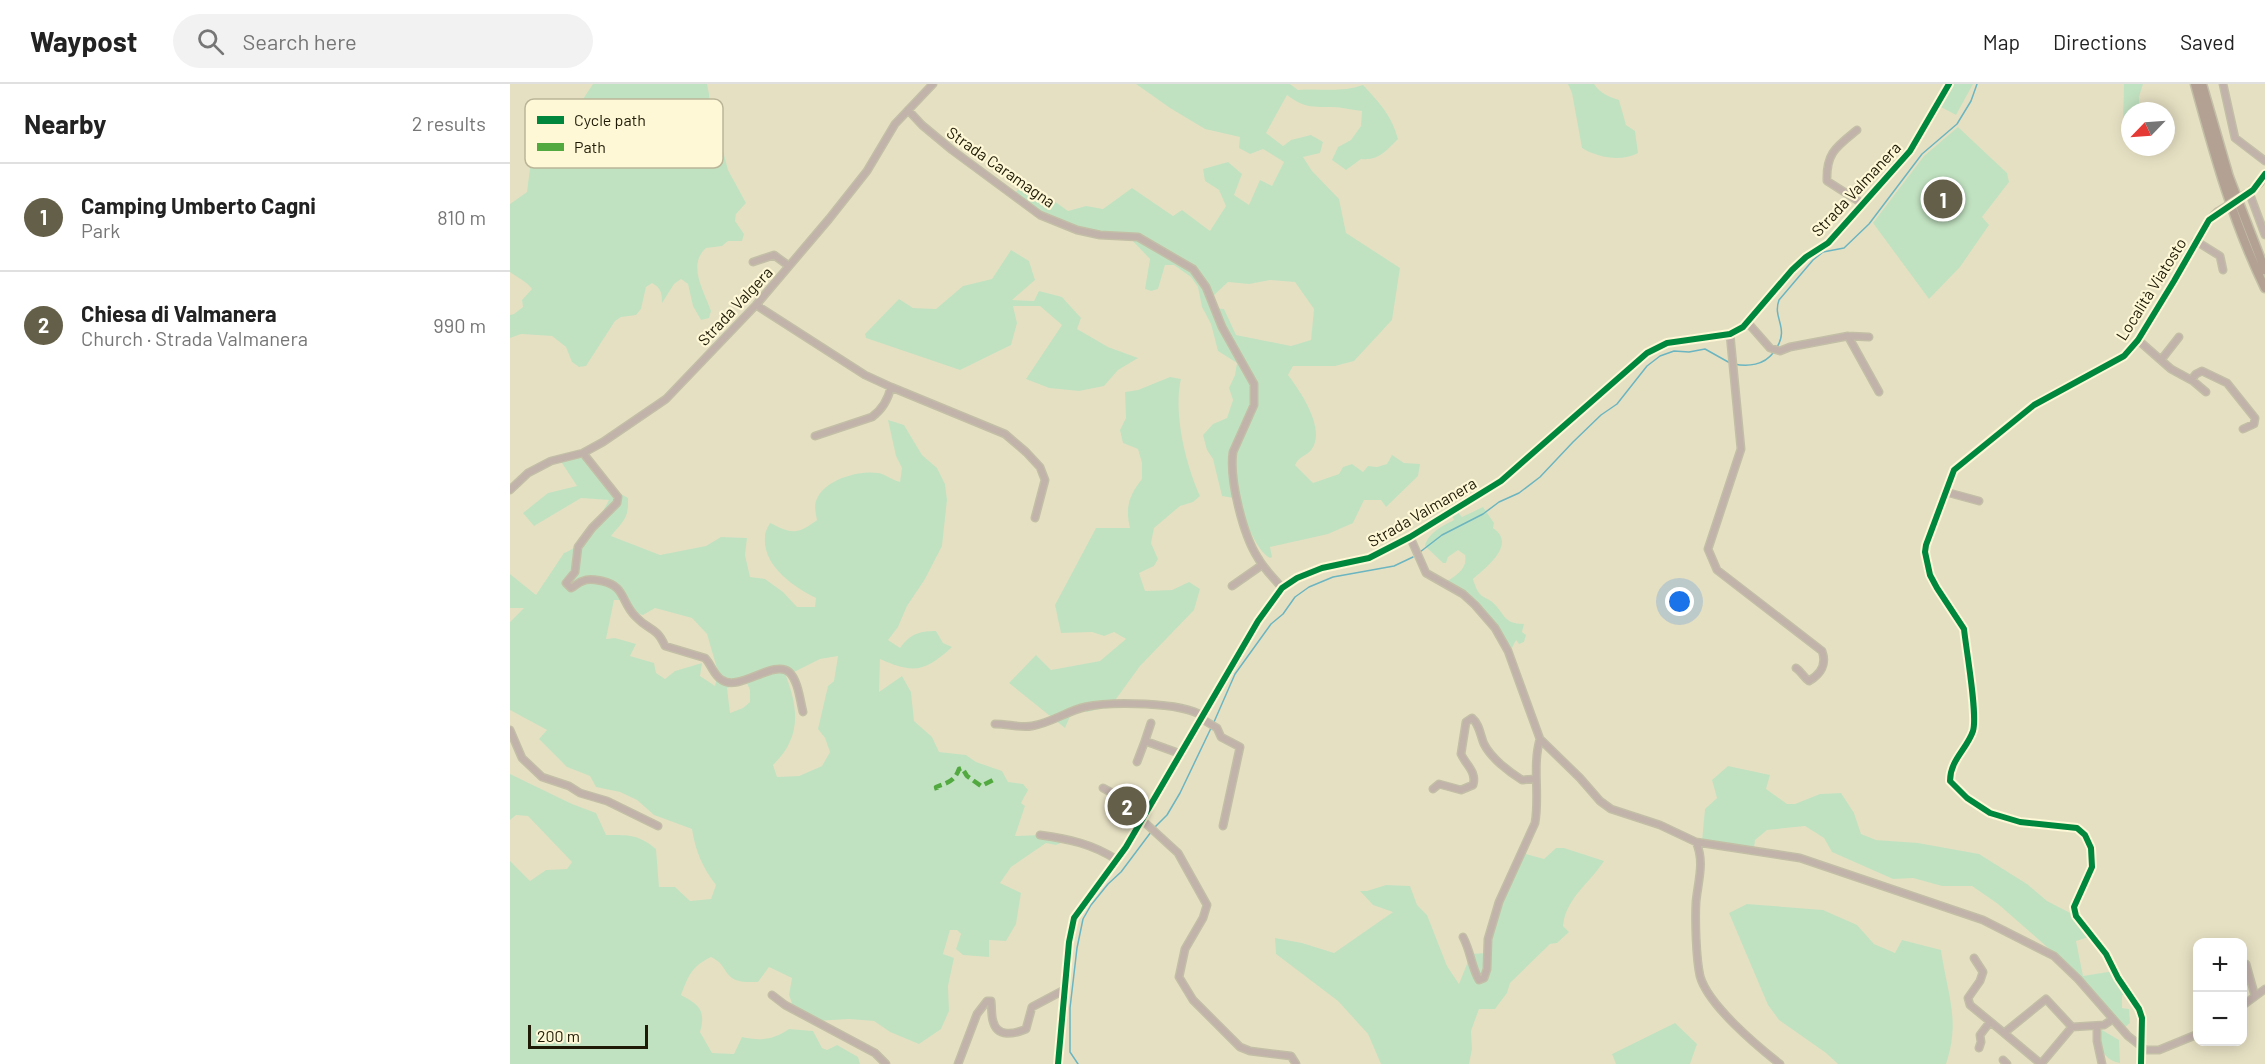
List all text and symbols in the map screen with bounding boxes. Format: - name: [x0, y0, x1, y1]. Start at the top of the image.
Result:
- search box: [173, 14, 593, 68]
- text: Waypost: [30, 24, 137, 58]
- icon: search: [194, 25, 227, 58]
- text: Search here: [242, 28, 357, 54]
- text: Map: [1983, 29, 2020, 54]
- text: Directions: [2053, 29, 2147, 54]
- text: Saved: [2180, 29, 2235, 54]
- legend: [525, 99, 723, 168]
- north arrow: [2121, 102, 2175, 156]
- text: Nearby: [24, 108, 106, 139]
- text: Cycle path: [574, 110, 646, 129]
- text: 2 results: [412, 111, 486, 135]
- street label: Strada Caramagna: [944, 122, 1059, 211]
- text: Path: [574, 137, 606, 156]
- street label: Strada Valmanera: [1807, 137, 1904, 240]
- pin: 1: [1924, 176, 1962, 222]
- text: Camping Umberto Cagni: [81, 192, 316, 218]
- text: 1: [40, 205, 47, 229]
- text: 810 m: [437, 205, 486, 229]
- text: Park: [81, 218, 120, 242]
- street label: Località Viatosto: [2111, 234, 2190, 343]
- street label: Strada Valgera: [693, 262, 776, 349]
- text: Chiesa di Valmanera: [81, 300, 277, 326]
- text: 2: [38, 313, 49, 337]
- text: 990 m: [433, 313, 486, 337]
- text: Church · Strada Valmanera: [81, 326, 308, 350]
- street label: Strada Valmanera: [1364, 473, 1479, 550]
- your location: [1665, 587, 1694, 616]
- pin: 2: [1108, 784, 1146, 828]
- map controls: [2193, 938, 2247, 1046]
- button: +: [2193, 938, 2247, 992]
- button: −: [2193, 992, 2247, 1046]
- scale bar: [528, 1022, 648, 1050]
- text: 200 m: [537, 1026, 580, 1045]

